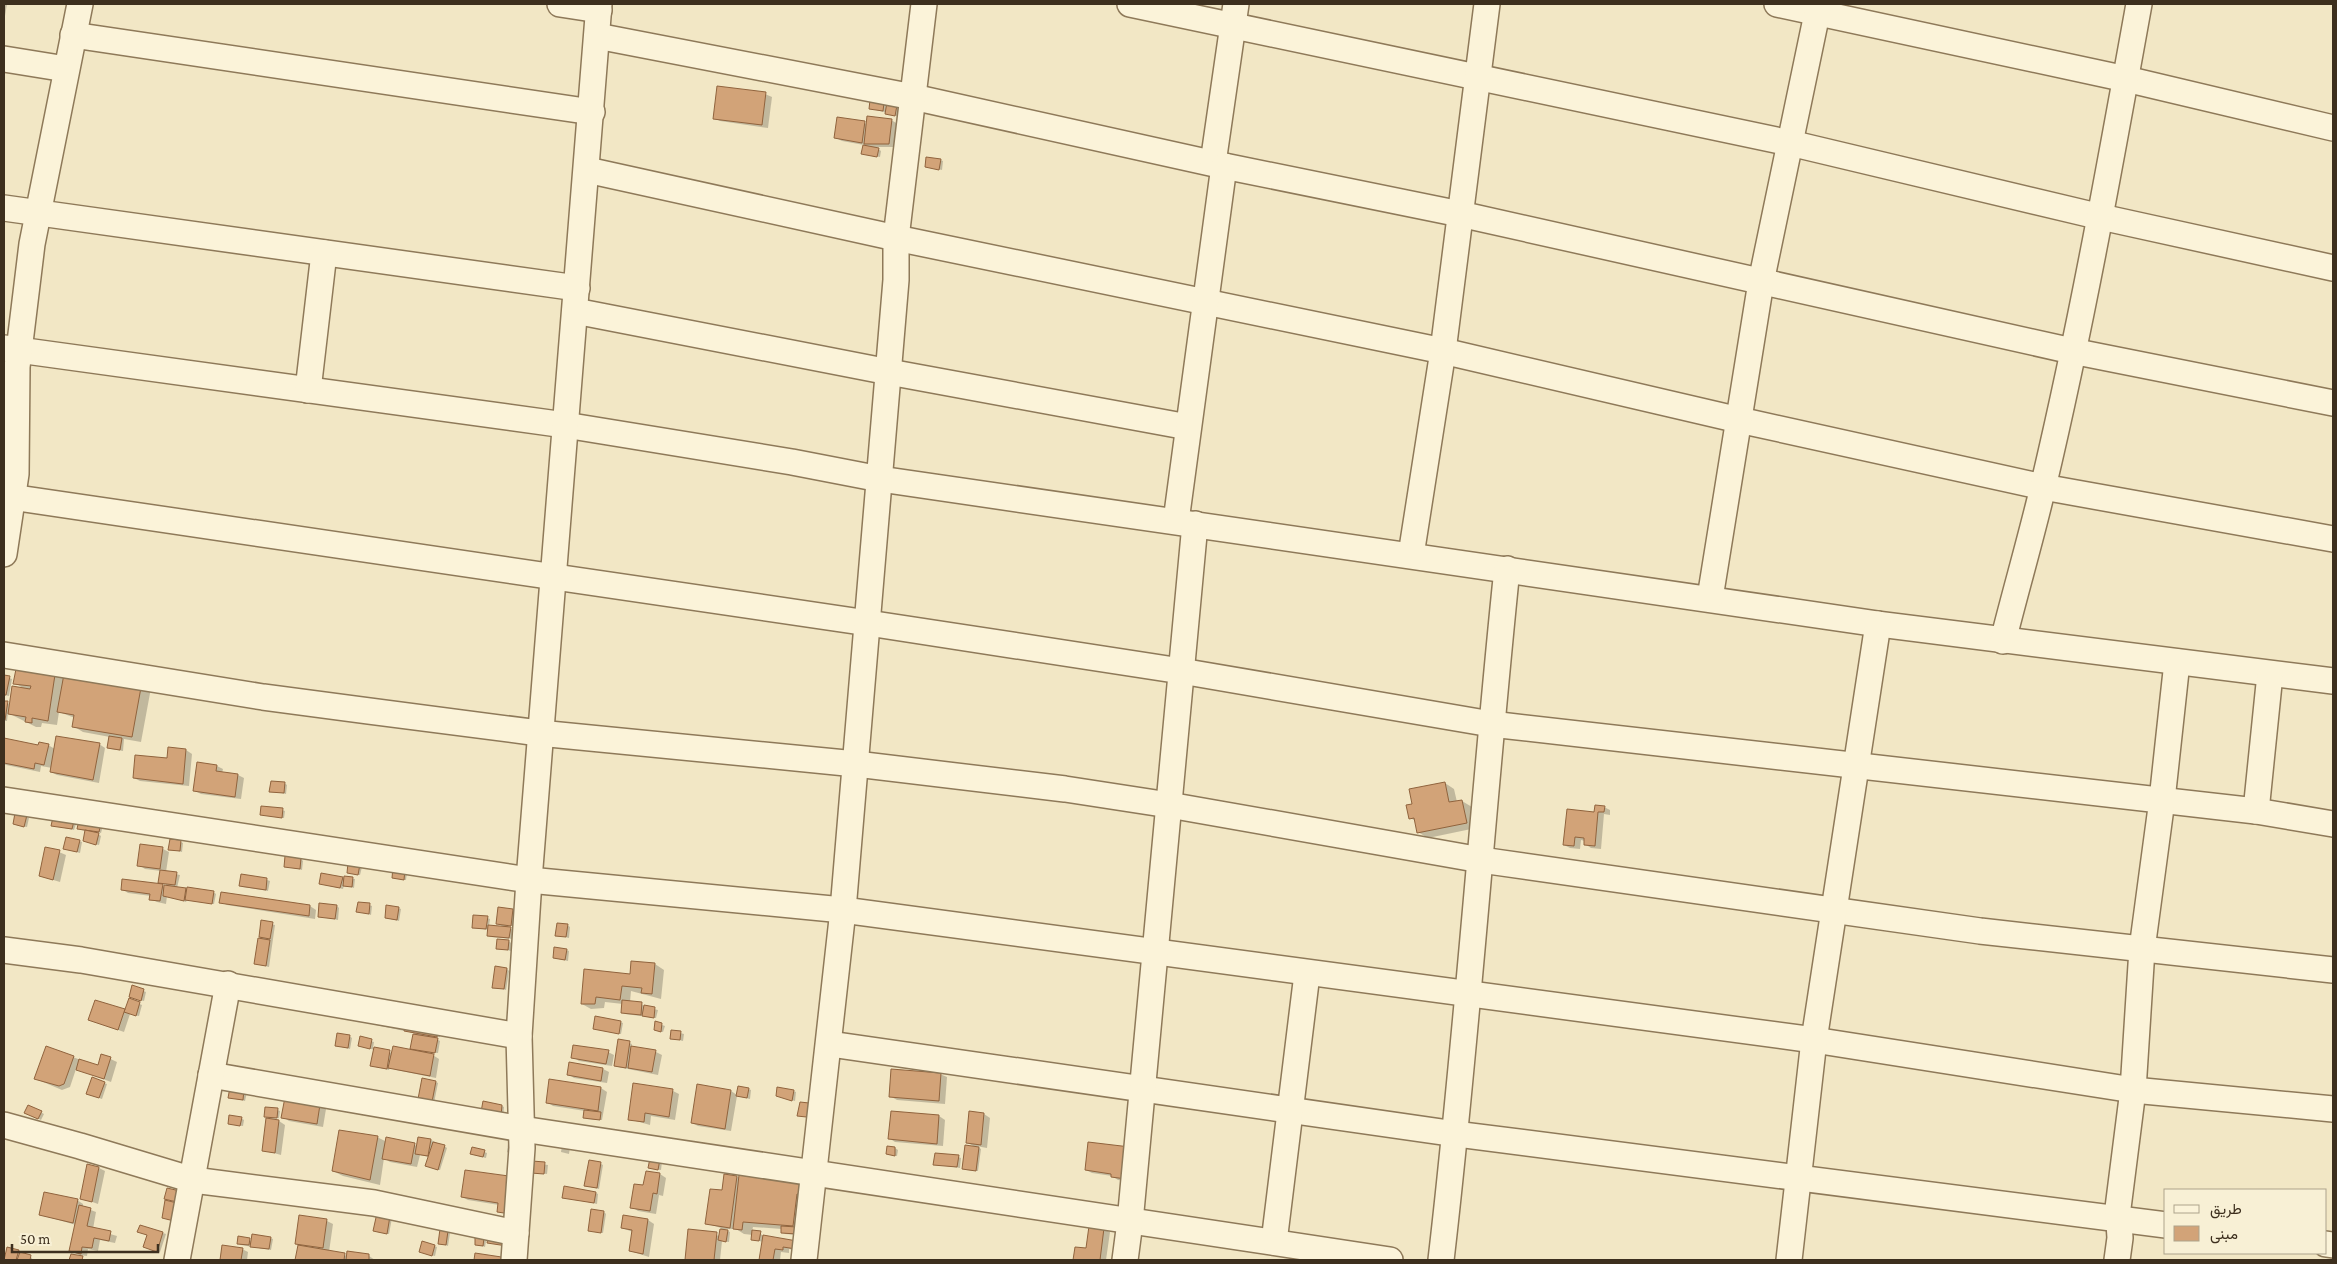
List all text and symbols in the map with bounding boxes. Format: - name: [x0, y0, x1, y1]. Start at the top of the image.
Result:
- legend: [2164, 1189, 2327, 1254]
- text: طريق: [2210, 1201, 2242, 1219]
- scale bar: [12, 1222, 159, 1254]
- text: مبنى: [2210, 1226, 2238, 1244]
- text: 50 m: [20, 1231, 50, 1247]

